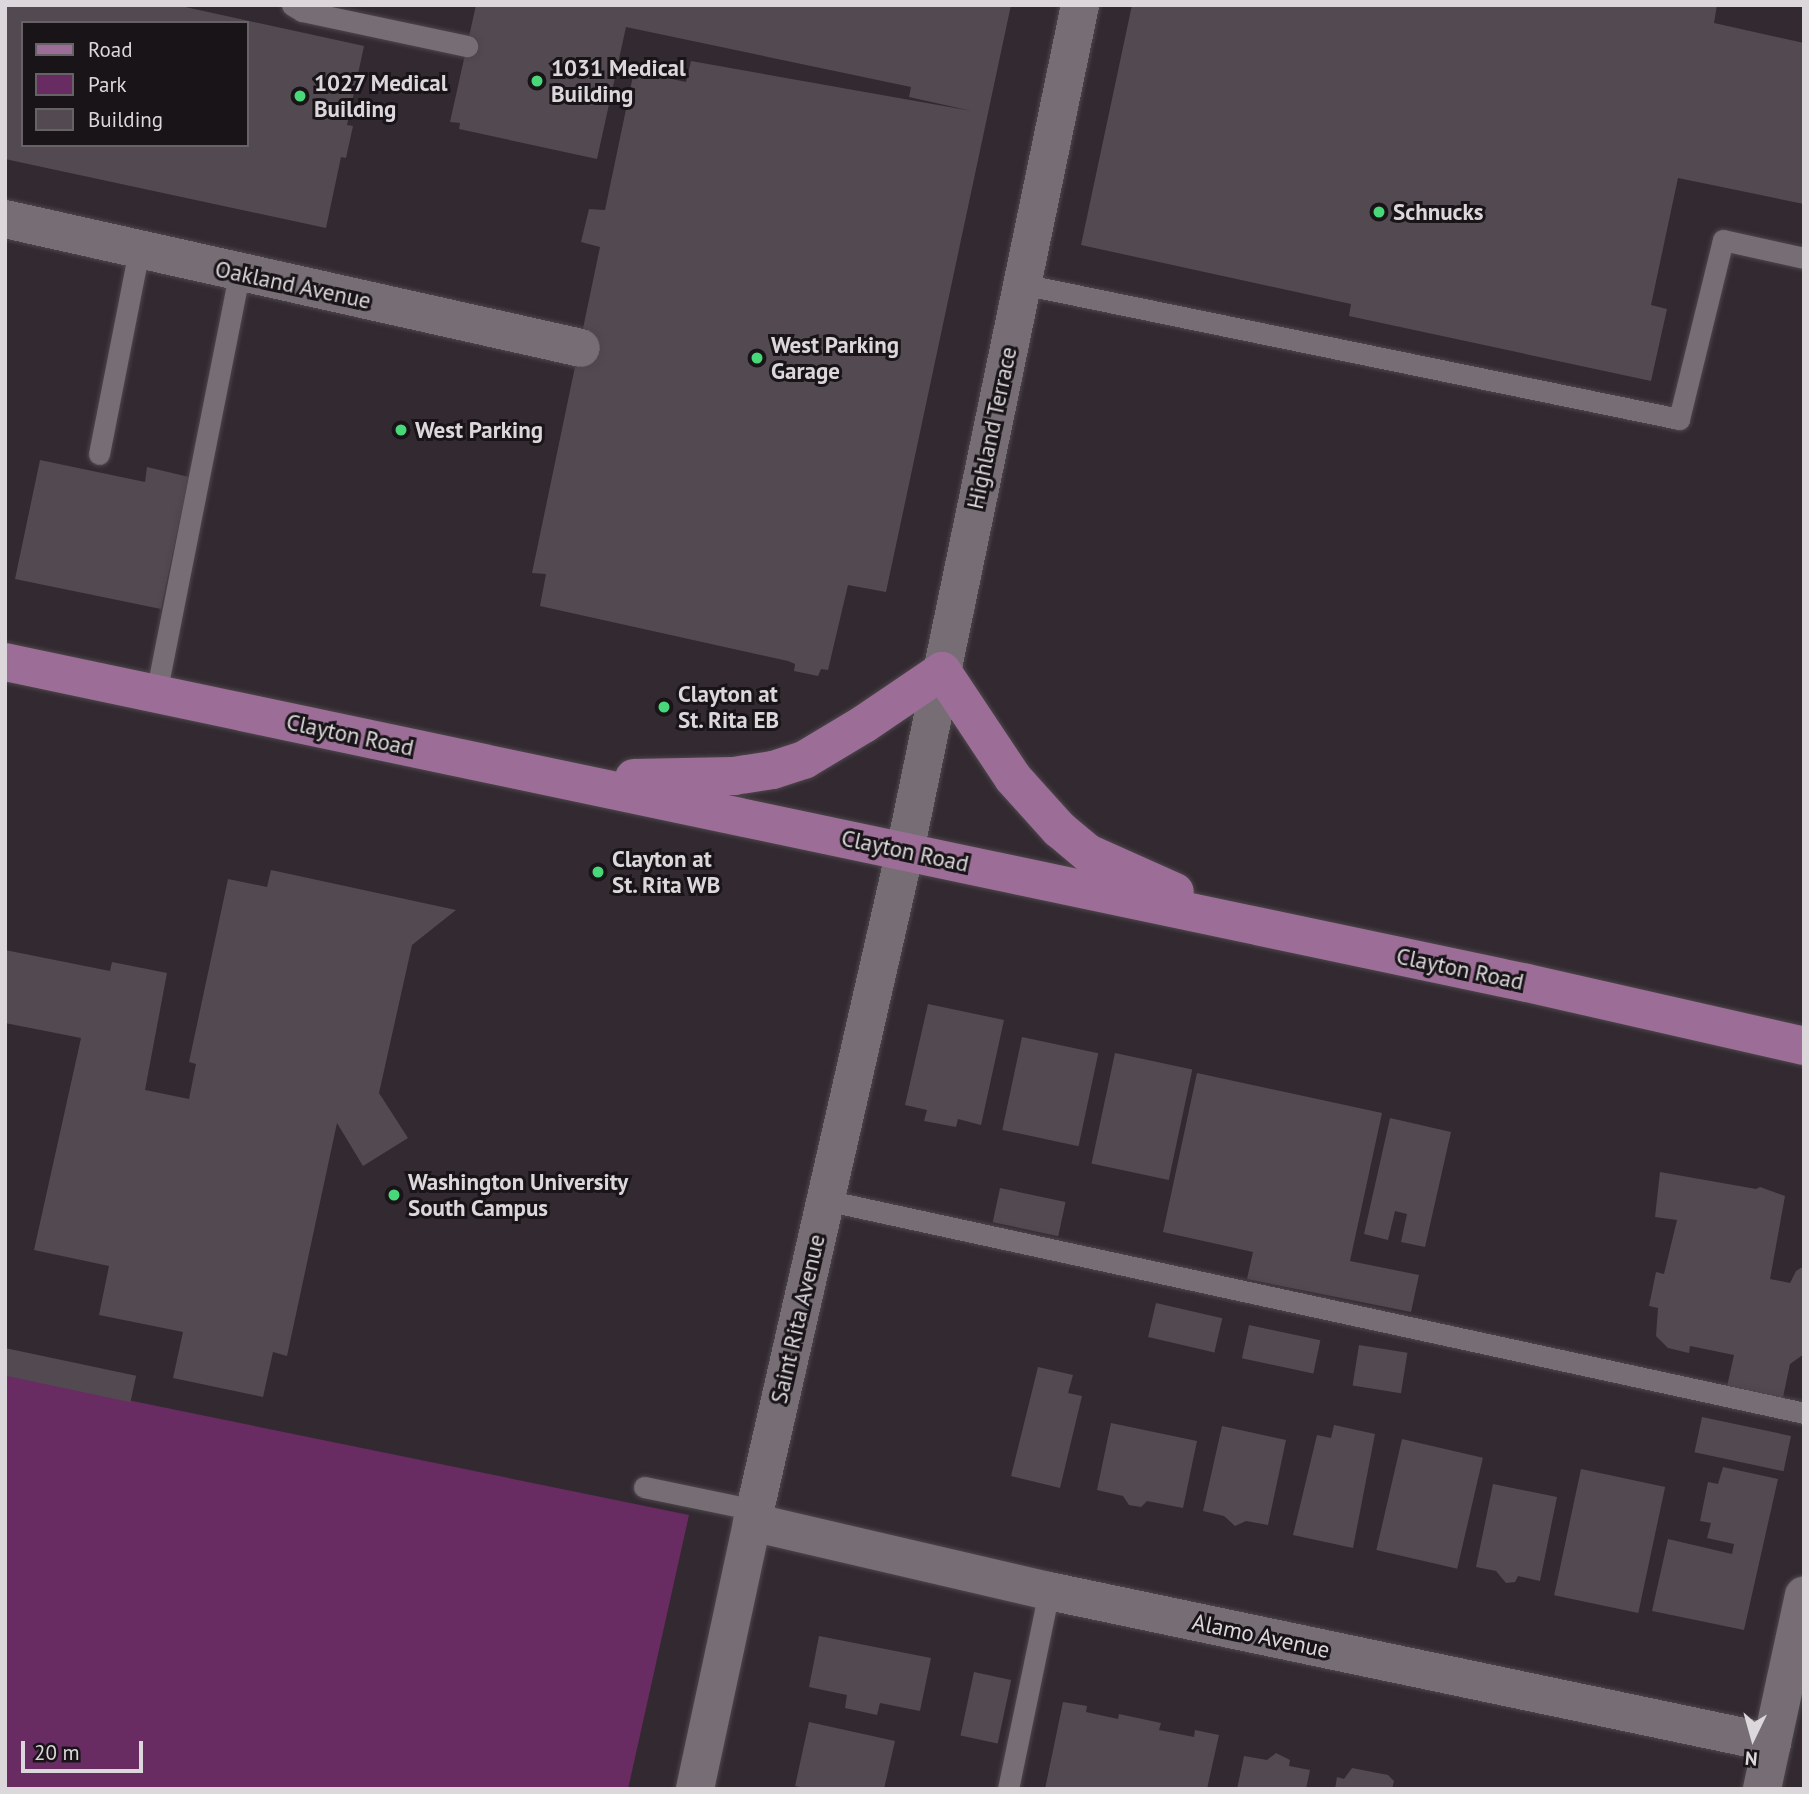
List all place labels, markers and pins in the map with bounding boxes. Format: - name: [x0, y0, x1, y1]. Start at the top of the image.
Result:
- place label: 1031 Medical Building: [551, 54, 686, 108]
- place label: 1027 Medical Building: [314, 69, 449, 123]
- marker: 1031 Medical Building: [529, 73, 545, 89]
- marker: 1027 Medical Building: [292, 88, 308, 104]
- place label: Schnucks: [1393, 198, 1484, 226]
- marker: Schnucks: [1371, 204, 1387, 220]
- place label: West Parking Garage: [771, 331, 899, 385]
- marker: West Parking Garage: [749, 350, 765, 366]
- place label: West Parking: [415, 416, 543, 444]
- marker: West Parking: [393, 422, 409, 438]
- place label: Clayton at St. Rita EB: [678, 680, 781, 734]
- marker: Clayton at St. Rita EB: [656, 699, 672, 715]
- place label: Clayton at St. Rita WB: [612, 845, 722, 899]
- marker: Clayton at St. Rita WB: [590, 864, 606, 880]
- place label: Washington University South Campus: [408, 1168, 628, 1222]
- marker: Washington University South Campus: [386, 1187, 402, 1203]

